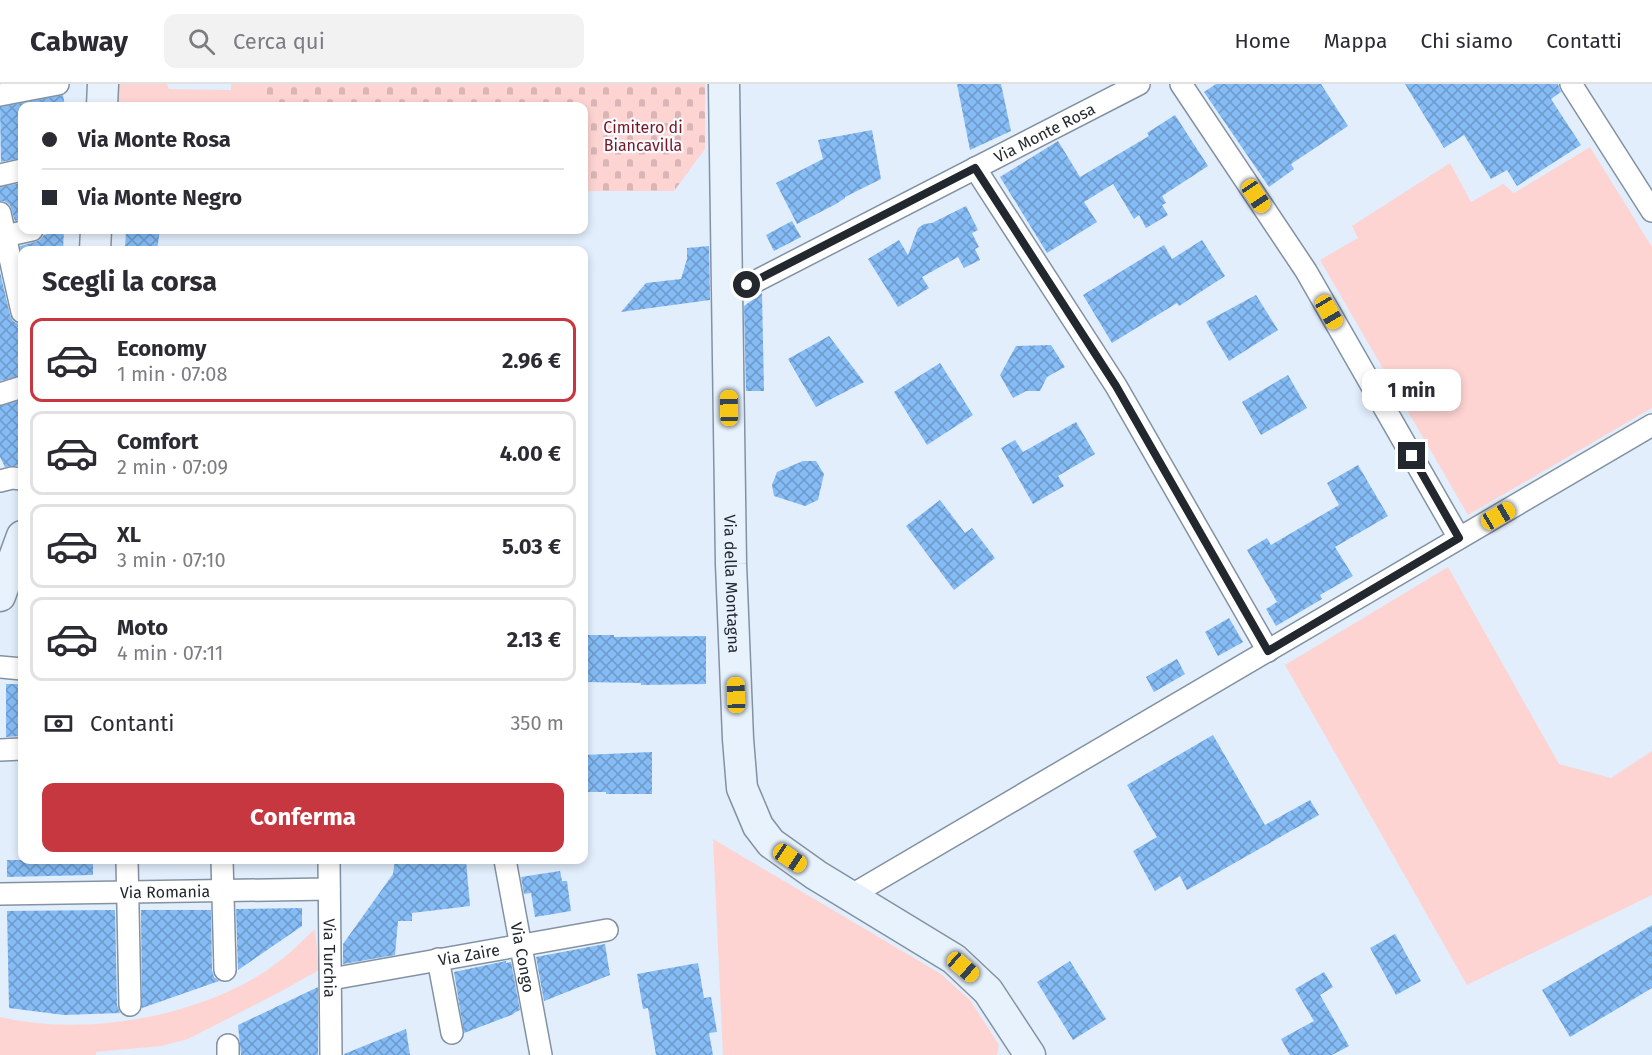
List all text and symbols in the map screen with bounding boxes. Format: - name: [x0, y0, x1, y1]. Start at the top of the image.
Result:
- search box: [164, 14, 584, 68]
- text: Cabway: [30, 25, 128, 58]
- icon: search: [185, 25, 218, 58]
- text: Cerca qui: [233, 28, 325, 55]
- text: Home: [1234, 28, 1290, 54]
- text: Mappa: [1323, 28, 1387, 54]
- text: Chi siamo: [1420, 28, 1513, 54]
- text: Contatti: [1546, 28, 1622, 54]
- street label: Via Monte Rosa: [991, 99, 1098, 166]
- park label: Cimitero di Biancavilla: [603, 118, 683, 155]
- text: Via Monte Rosa: [78, 126, 231, 153]
- car: [1238, 176, 1274, 216]
- text: Via Monte Negro: [78, 184, 242, 211]
- text: Scegli la corsa: [42, 266, 217, 298]
- route start: [733, 271, 760, 298]
- car: [1312, 292, 1346, 332]
- icon: car: [45, 333, 99, 387]
- text: Economy: [117, 335, 206, 362]
- text: 2.96 €: [502, 347, 561, 374]
- text: 1 min · 07:08: [117, 362, 227, 386]
- callout: 1 min: [1362, 369, 1462, 411]
- text: 1 min: [1387, 378, 1436, 402]
- car: [720, 390, 738, 426]
- icon: car: [45, 426, 99, 480]
- text: Comfort: [117, 428, 198, 455]
- text: 4.00 €: [500, 440, 561, 467]
- route end: [1398, 442, 1425, 469]
- text: 2 min · 07:09: [117, 455, 228, 479]
- car: [1478, 499, 1518, 533]
- street label: Via della Montagna: [721, 514, 744, 654]
- icon: car: [45, 519, 99, 573]
- text: XL: [117, 521, 141, 548]
- text: 5.03 €: [502, 533, 561, 560]
- text: 3 min · 07:10: [117, 548, 226, 572]
- icon: car: [45, 612, 99, 666]
- text: Moto: [117, 614, 168, 641]
- text: 2.13 €: [507, 626, 561, 653]
- text: 4 min · 07:11: [117, 641, 224, 665]
- car: [726, 677, 746, 713]
- icon: cash: [42, 707, 75, 740]
- text: Contanti: [90, 710, 174, 737]
- text: 350 m: [510, 711, 564, 735]
- button: Conferma: [42, 783, 564, 852]
- car: [770, 840, 810, 876]
- street label: Via Romania: [120, 881, 210, 902]
- street label: Via Turchia: [320, 918, 340, 998]
- street label: Via Congo: [507, 921, 539, 994]
- street label: Via Zaire: [437, 940, 501, 969]
- car: [944, 948, 982, 986]

